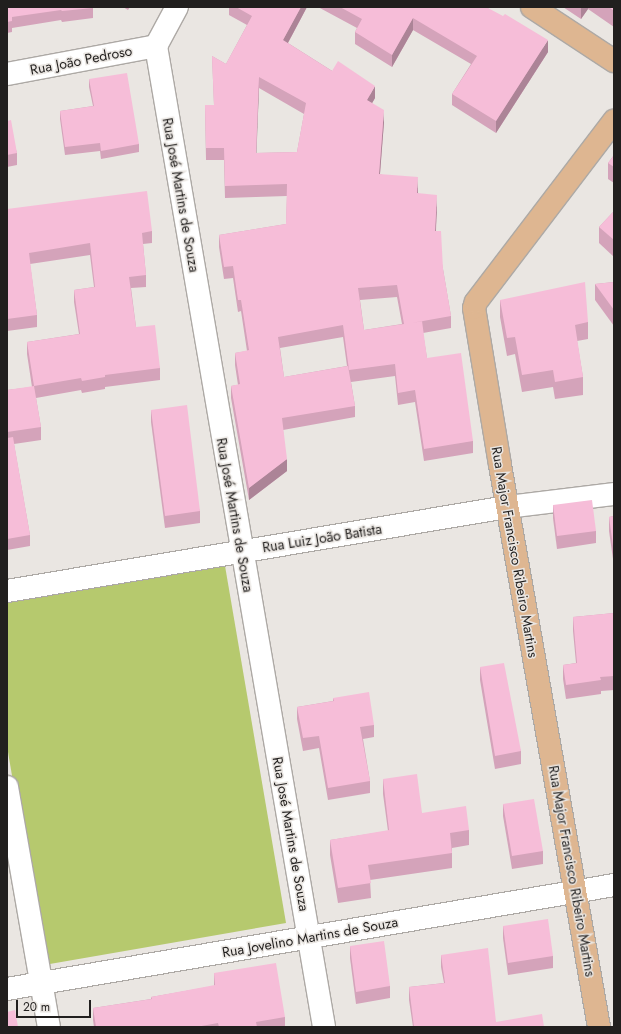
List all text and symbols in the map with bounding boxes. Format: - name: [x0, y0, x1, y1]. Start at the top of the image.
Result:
- street label: Rua João Pedroso: [28, 42, 134, 78]
- street label: Rua José Martins de Souza: [159, 116, 203, 274]
- street label: Rua José Martins de Souza: [213, 436, 257, 594]
- street label: Rua Major Francisco Ribeiro Martins: [488, 445, 542, 659]
- street label: Rua Luiz João Batista: [261, 520, 383, 556]
- street label: Rua José Martins de Souza: [269, 755, 313, 913]
- street label: Rua Major Francisco Ribeiro Martins: [545, 764, 599, 978]
- street label: Rua Jovelino Martins de Souza: [221, 913, 399, 961]
- scale bar: [18, 992, 93, 1018]
- text: 20 m: [23, 998, 50, 1016]

